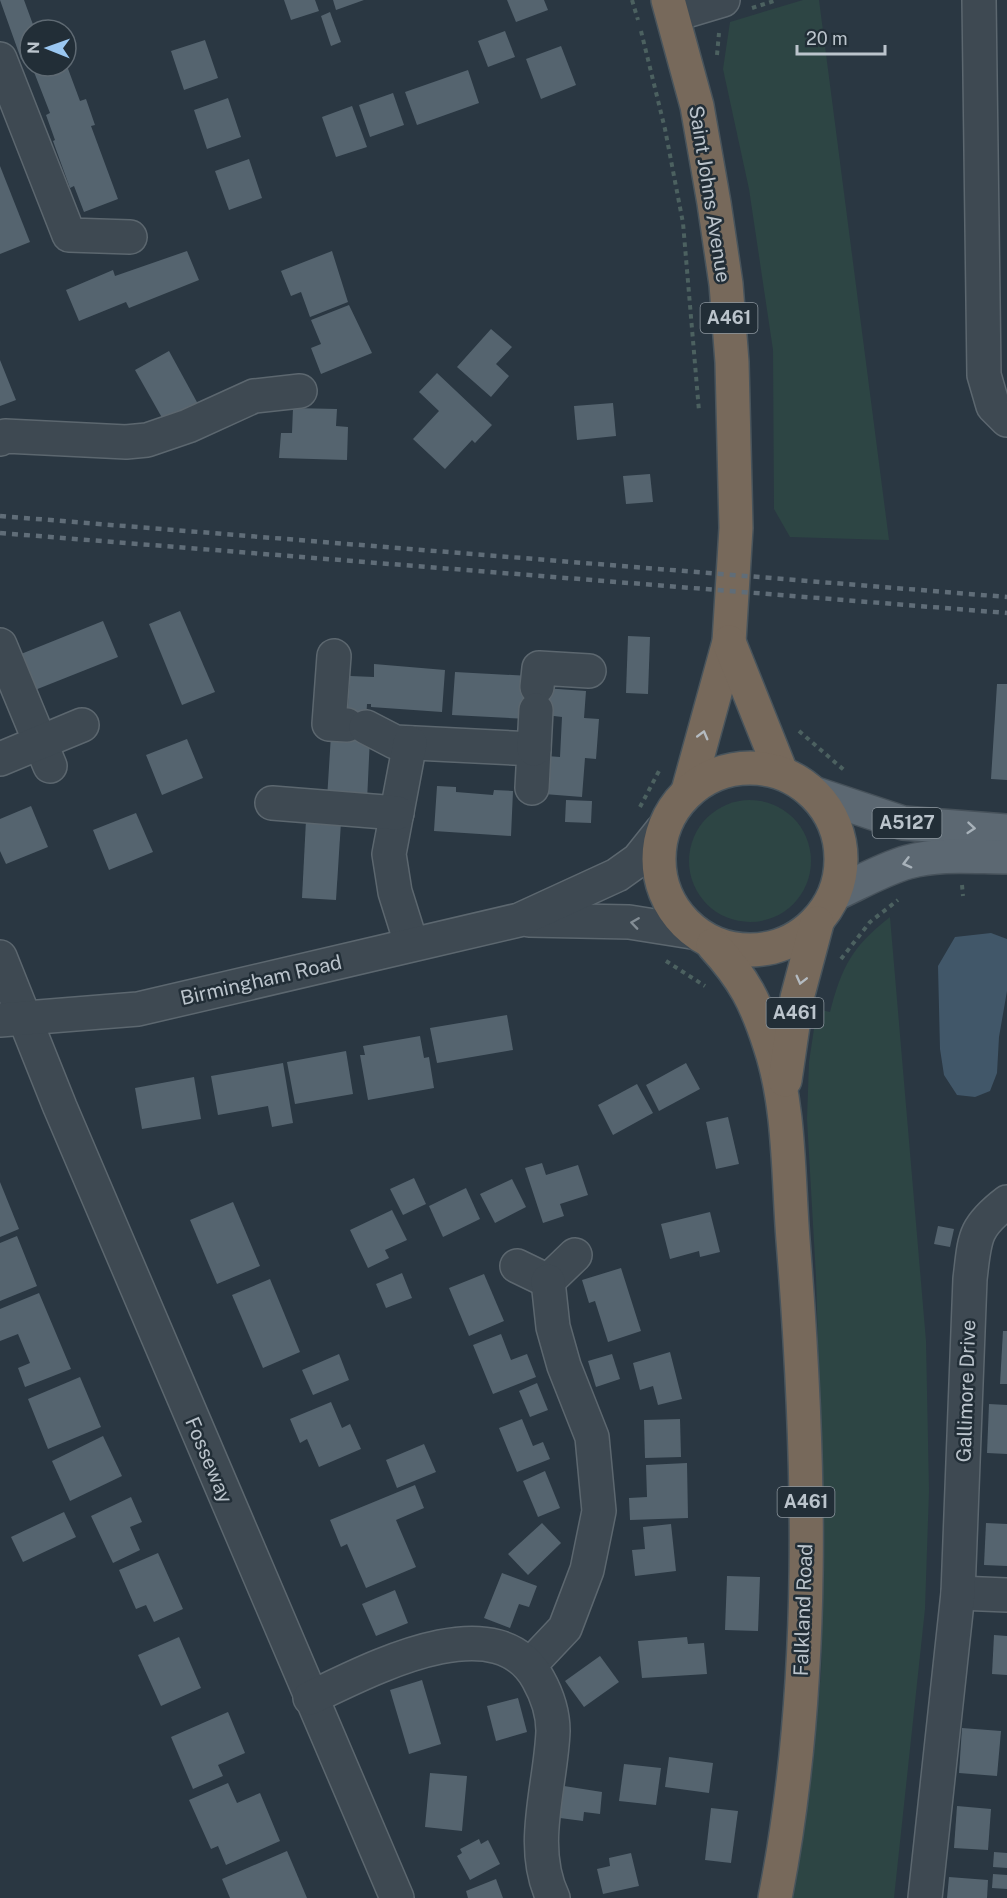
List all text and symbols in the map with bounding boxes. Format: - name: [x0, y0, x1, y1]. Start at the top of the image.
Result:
- north arrow: [18, 18, 78, 78]
- scale bar: [797, 18, 886, 56]
- text: 20 m: [806, 28, 848, 49]
- text: N: [24, 41, 43, 54]
- street label: Saint Johns Avenue: [684, 104, 736, 284]
- road number: A461: [700, 303, 758, 333]
- one-way arrow: [696, 730, 708, 741]
- road number: A5127: [872, 808, 942, 838]
- one-way arrow: [966, 821, 975, 834]
- one-way arrow: [902, 856, 912, 869]
- one-way arrow: [630, 917, 639, 929]
- street label: Birmingham Road: [178, 950, 344, 1010]
- one-way arrow: [796, 975, 809, 985]
- road number: A461: [766, 998, 824, 1028]
- street label: Gallimore Drive: [952, 1319, 980, 1463]
- street label: Fosseway: [180, 1413, 238, 1507]
- road number: A461: [778, 1487, 834, 1517]
- street label: Falkland Road: [789, 1543, 817, 1677]

